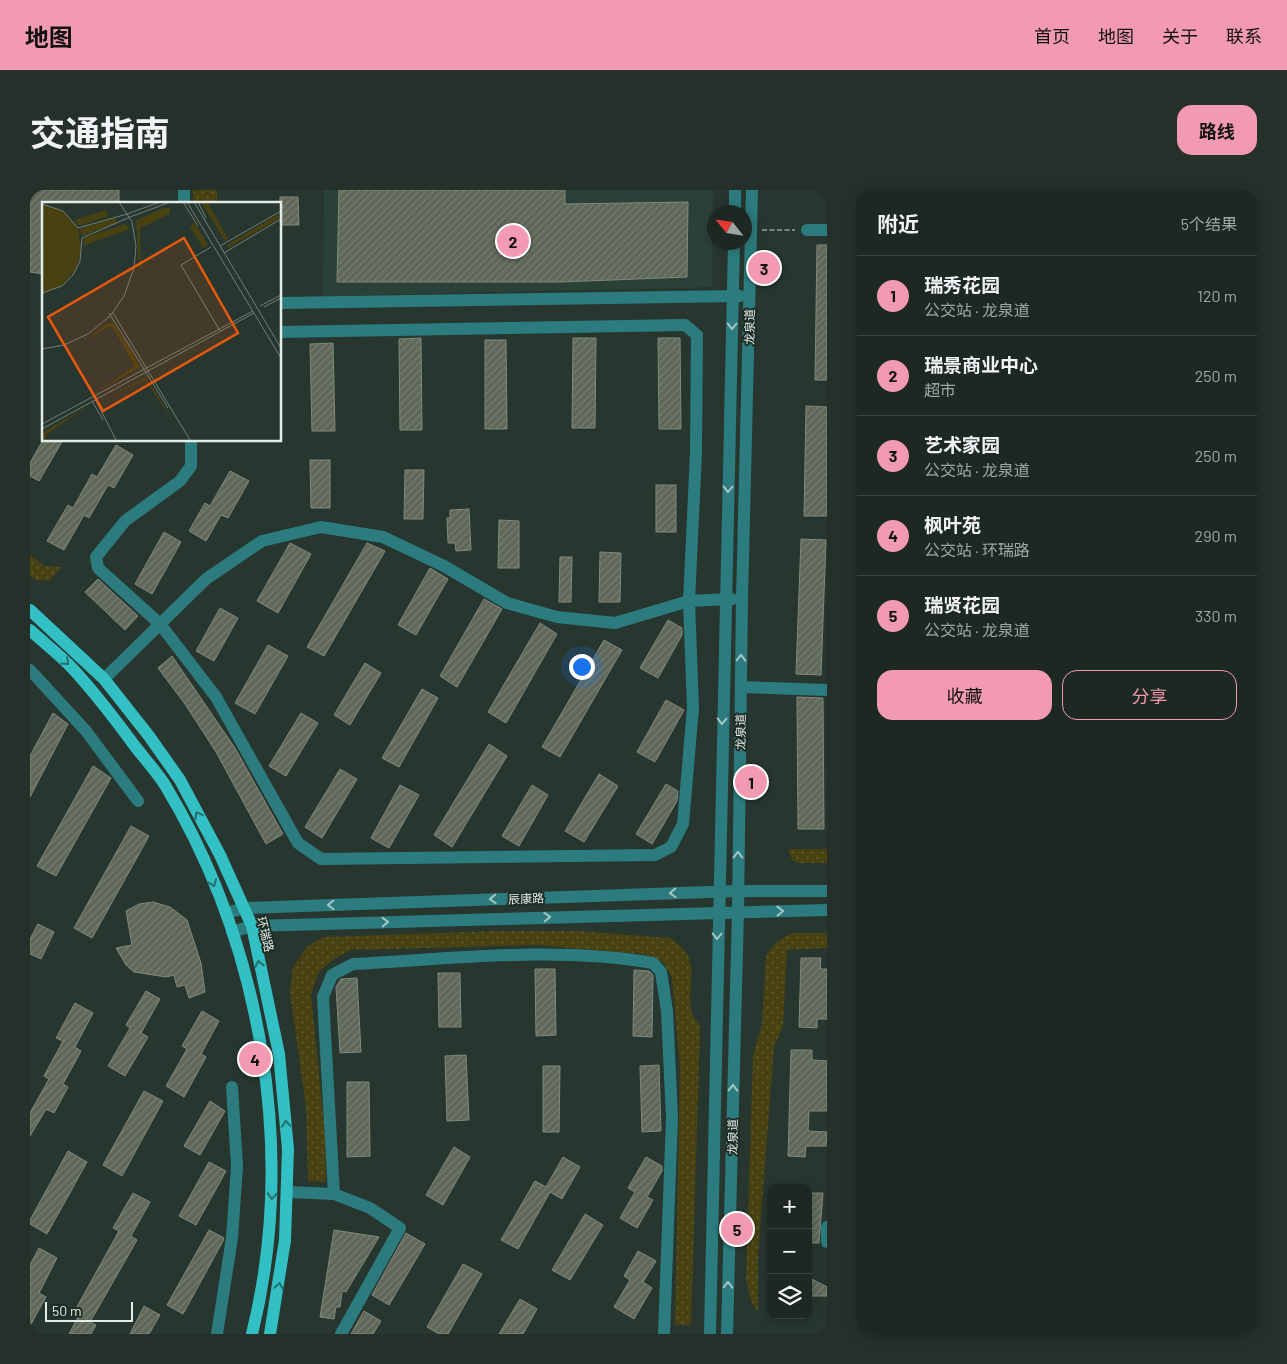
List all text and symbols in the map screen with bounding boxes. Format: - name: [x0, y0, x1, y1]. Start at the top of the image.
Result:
- text: 地图: [25, 22, 73, 51]
- text: 首页: [1034, 25, 1070, 47]
- text: 地图: [1098, 25, 1134, 47]
- text: 关于: [1162, 25, 1198, 47]
- text: 联系: [1226, 25, 1262, 47]
- button: 路线: [1177, 105, 1257, 155]
- text: 交通指南: [30, 111, 170, 153]
- inset map: [42, 202, 281, 441]
- north arrow: [707, 205, 752, 250]
- text: 附近: [877, 211, 919, 236]
- text: 5个结果: [1181, 214, 1237, 233]
- pin: 2: [497, 222, 529, 260]
- pin: 3: [748, 249, 780, 287]
- text: 瑞秀花园: [924, 273, 1000, 296]
- text: 1: [890, 286, 896, 305]
- text: 120 m: [1197, 286, 1237, 305]
- text: 公交站 · 龙泉道: [924, 300, 1030, 319]
- street label: 龙泉道: [742, 309, 756, 345]
- one-way arrow: [727, 322, 737, 330]
- text: 瑞景商业中心: [924, 353, 1038, 376]
- text: 2: [889, 366, 897, 385]
- text: 250 m: [1195, 366, 1237, 385]
- text: 超市: [924, 380, 956, 399]
- text: 艺术家园: [924, 433, 1000, 456]
- text: 3: [889, 446, 897, 465]
- text: 250 m: [1195, 446, 1237, 465]
- text: 公交站 · 龙泉道: [924, 460, 1030, 479]
- one-way arrow: [723, 485, 733, 493]
- text: 枫叶苑: [924, 513, 981, 536]
- text: 4: [888, 526, 898, 545]
- text: 290 m: [1195, 526, 1237, 545]
- text: 公交站 · 环瑞路: [924, 540, 1030, 559]
- text: 瑞贤花园: [924, 593, 1000, 616]
- text: 5: [889, 606, 897, 625]
- text: 330 m: [1195, 606, 1237, 625]
- text: 公交站 · 龙泉道: [924, 620, 1030, 639]
- your location: [569, 654, 595, 680]
- one-way arrow: [736, 654, 746, 662]
- one-way arrow: [60, 656, 69, 665]
- button: 收藏: [877, 670, 1052, 720]
- button: 分享: [1062, 670, 1237, 720]
- street label: 龙泉道: [733, 714, 747, 750]
- one-way arrow: [717, 718, 727, 725]
- pin: 1: [735, 763, 767, 801]
- one-way arrow: [194, 811, 204, 820]
- one-way arrow: [733, 851, 743, 859]
- one-way arrow: [208, 879, 218, 887]
- one-way arrow: [669, 888, 677, 899]
- street label: 辰康路: [508, 890, 544, 906]
- one-way arrow: [489, 894, 497, 905]
- one-way arrow: [327, 900, 334, 910]
- one-way arrow: [776, 906, 784, 916]
- one-way arrow: [544, 912, 552, 923]
- street label: 环瑞路: [255, 915, 277, 953]
- one-way arrow: [381, 917, 389, 928]
- one-way arrow: [712, 932, 722, 940]
- one-way arrow: [254, 960, 265, 969]
- pin: 4: [239, 1040, 271, 1078]
- one-way arrow: [728, 1084, 738, 1092]
- street label: 龙泉道: [725, 1119, 739, 1155]
- one-way arrow: [281, 1120, 292, 1128]
- map controls: [767, 1184, 812, 1319]
- button: +: [767, 1184, 812, 1229]
- one-way arrow: [266, 1192, 277, 1200]
- pin: 5: [721, 1210, 753, 1248]
- button: −: [767, 1229, 812, 1274]
- button: layers: [767, 1274, 812, 1319]
- one-way arrow: [723, 1281, 733, 1289]
- one-way arrow: [273, 1282, 283, 1290]
- scale bar: [45, 1299, 132, 1322]
- text: 50 m: [52, 1302, 81, 1319]

